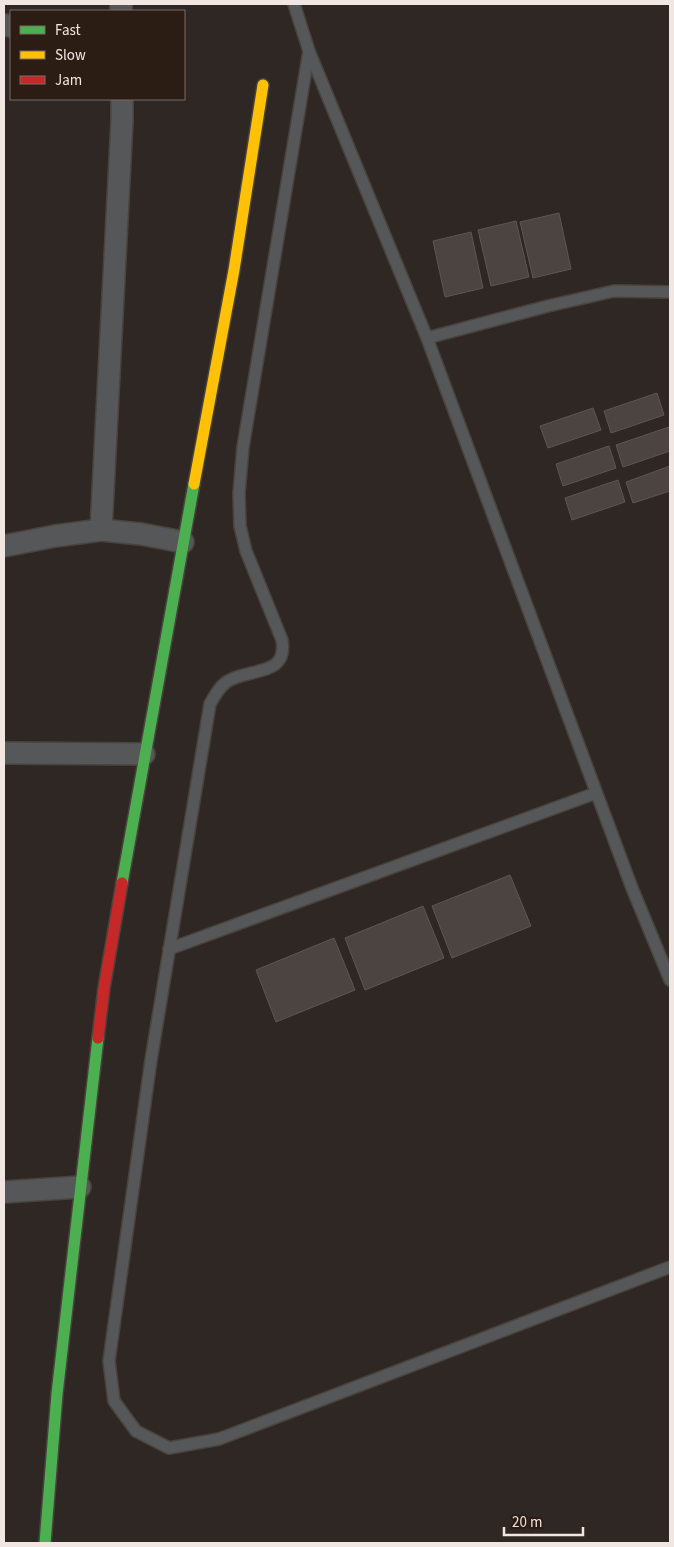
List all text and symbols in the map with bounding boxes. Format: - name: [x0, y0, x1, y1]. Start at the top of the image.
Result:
- legend: [10, 10, 185, 100]
- text: Fast: [55, 20, 81, 41]
- text: Slow: [55, 45, 86, 66]
- text: Jam: [55, 70, 82, 91]
- scale bar: [504, 1504, 583, 1536]
- text: 20 m: [512, 1512, 542, 1533]

